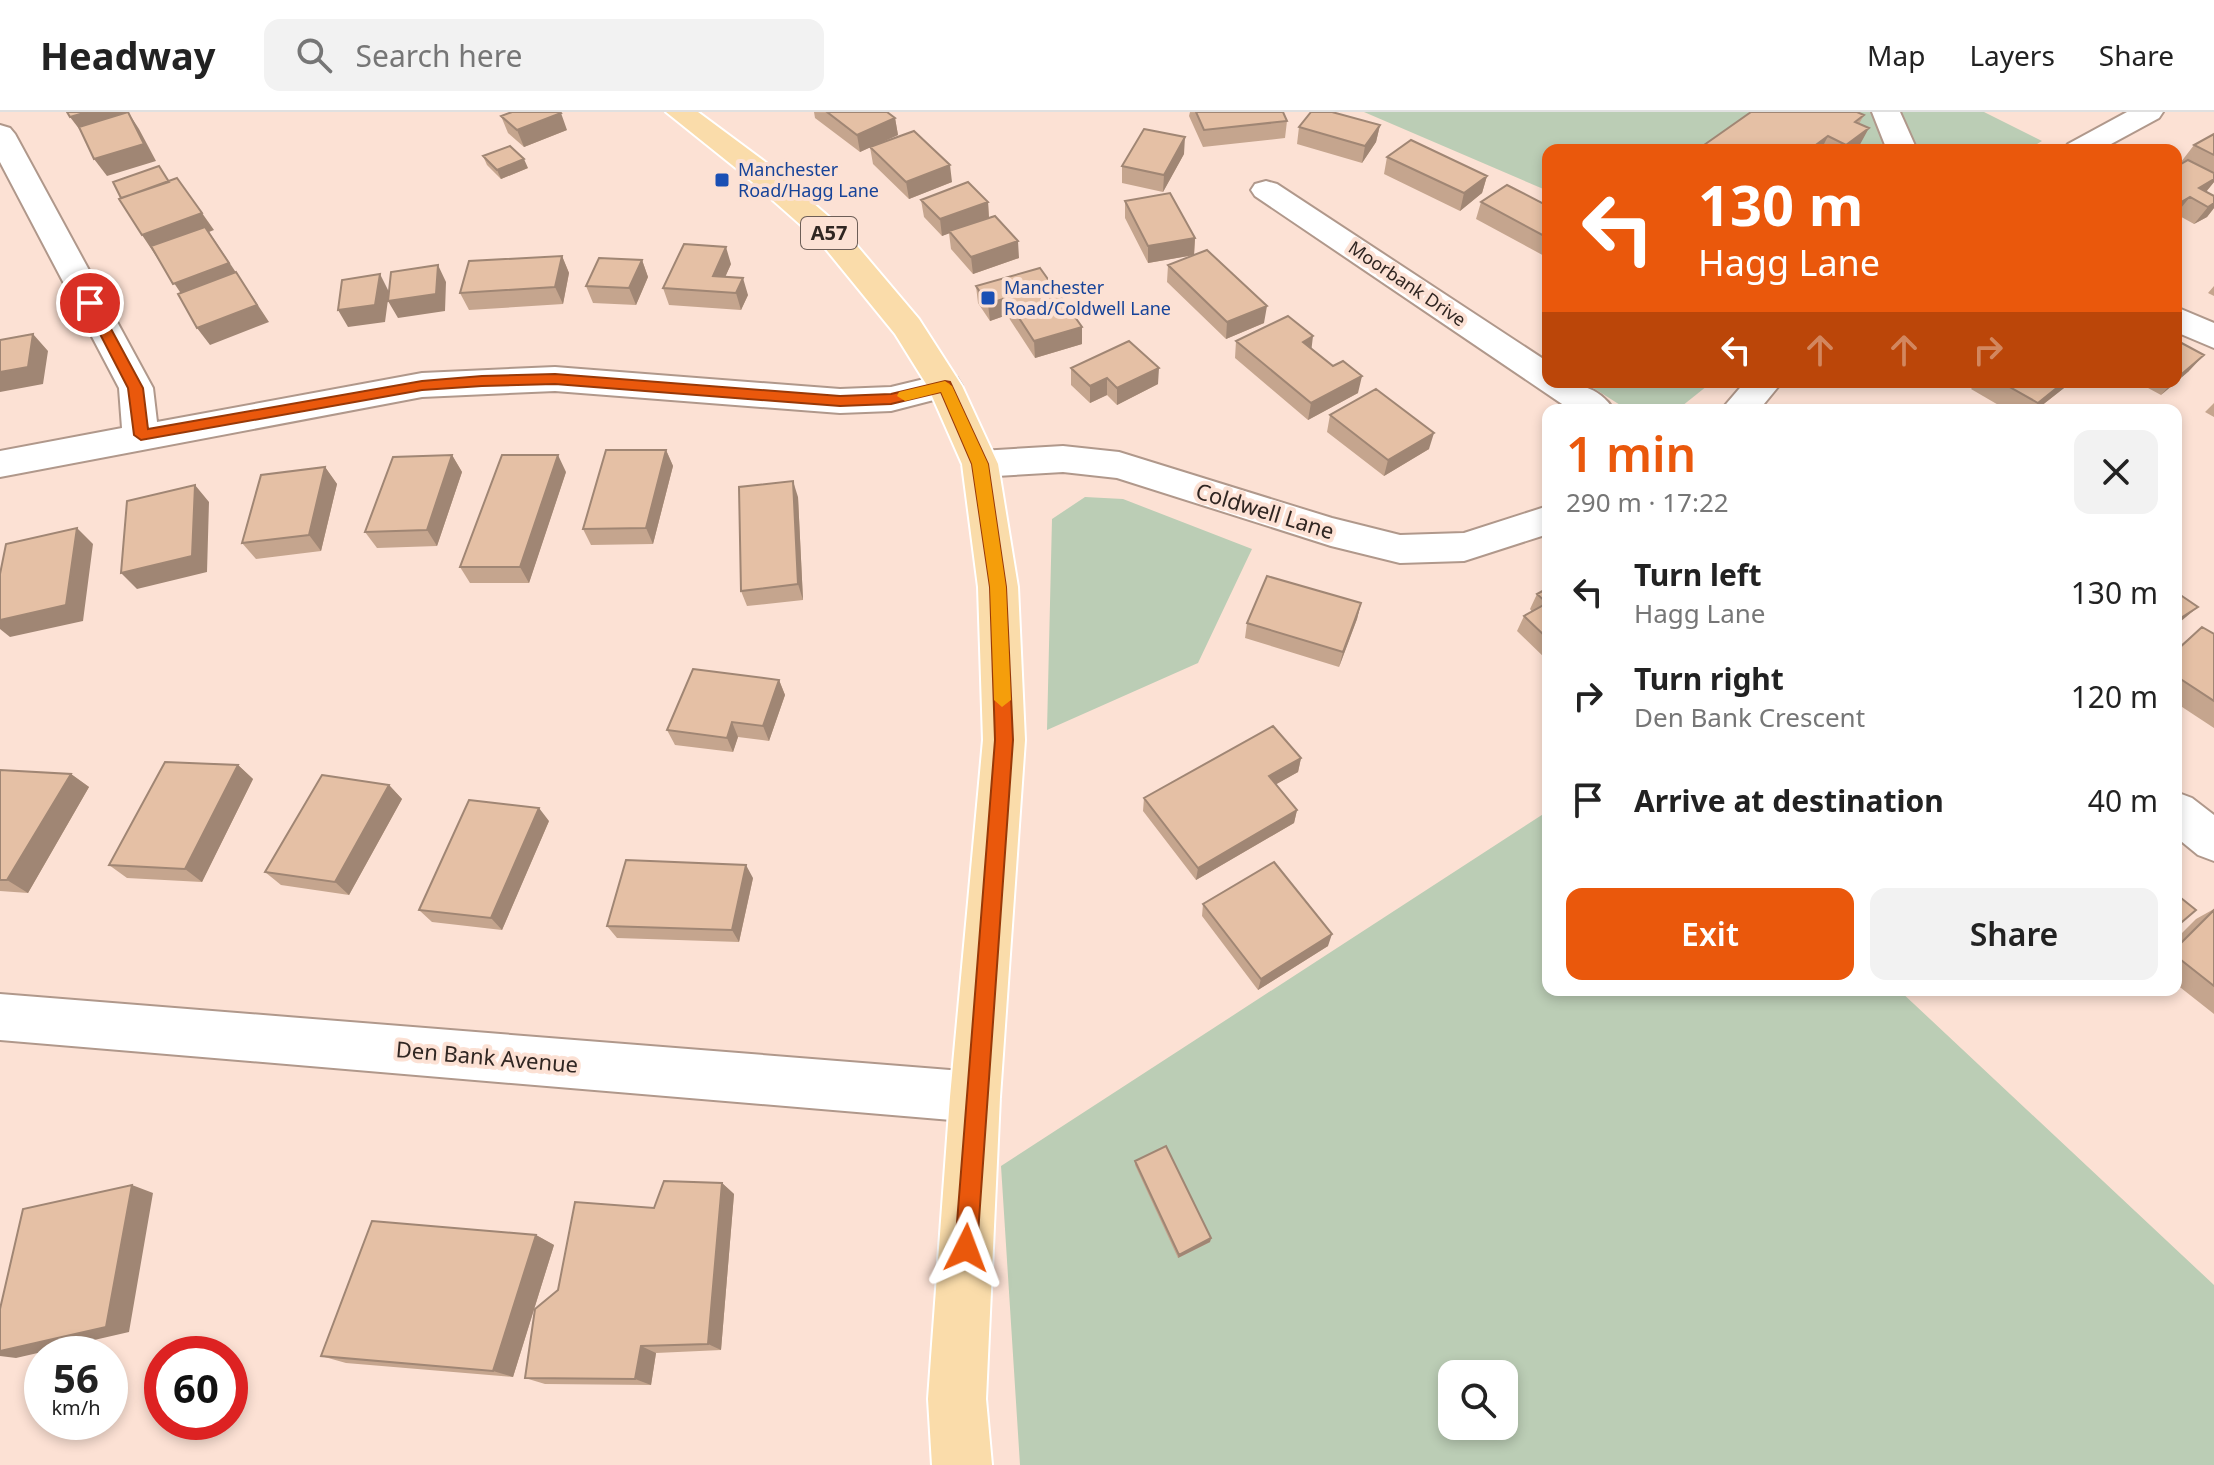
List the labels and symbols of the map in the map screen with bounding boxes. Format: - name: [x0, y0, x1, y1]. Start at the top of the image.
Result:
- place label: Manchester Road/Hagg Lane: [738, 157, 879, 202]
- marker: Manchester Road/Hagg Lane: [713, 171, 731, 189]
- road number: A57: [801, 217, 857, 249]
- street label: Moorbank Drive: [1344, 235, 1471, 331]
- pin: [56, 269, 124, 337]
- place label: Manchester Road/Coldwell Lane: [1004, 275, 1171, 320]
- marker: Manchester Road/Coldwell Lane: [979, 289, 997, 307]
- street label: Coldwell Lane: [1192, 475, 1338, 545]
- street label: Den Bank Avenue: [395, 1033, 579, 1079]
- position arrow: [924, 1206, 1008, 1290]
- speed limit sign: 60: [144, 1336, 248, 1440]

